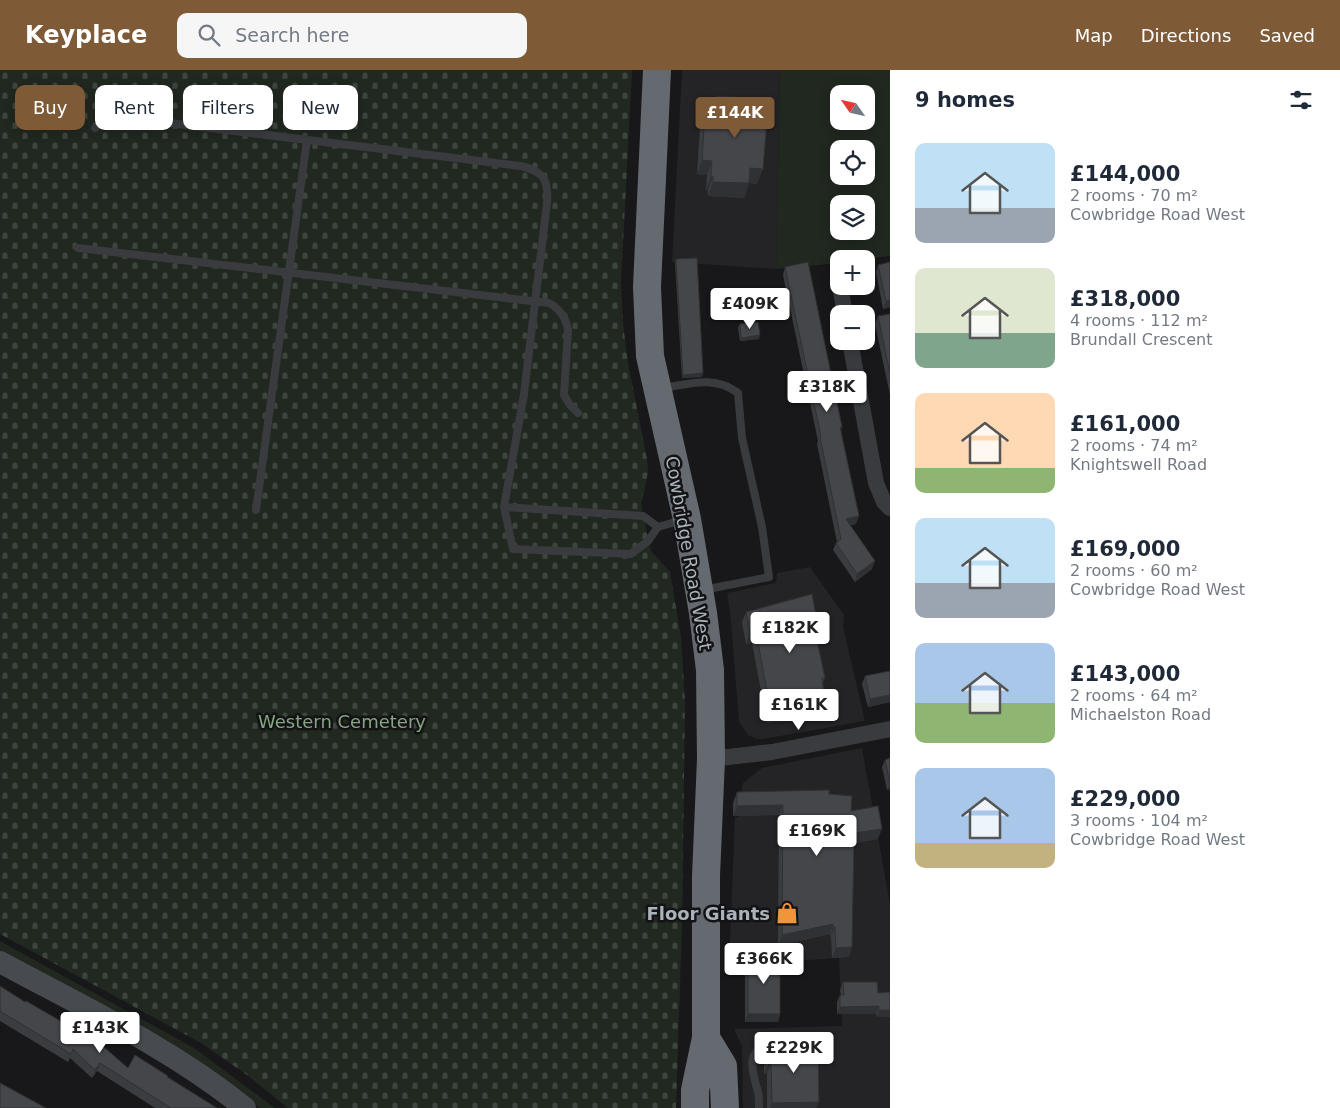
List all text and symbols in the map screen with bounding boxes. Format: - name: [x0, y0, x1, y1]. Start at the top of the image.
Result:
- search box: [177, 13, 527, 58]
- text: Keyplace: [25, 21, 147, 49]
- icon: search: [195, 21, 223, 49]
- text: Search here: [235, 24, 349, 46]
- text: Map: [1075, 25, 1113, 46]
- text: Directions: [1141, 25, 1231, 46]
- text: Saved: [1259, 25, 1315, 46]
- chip: Buy: [15, 85, 85, 130]
- chip: Rent: [95, 85, 173, 130]
- chip: Filters: [183, 85, 273, 130]
- chip: New: [283, 85, 358, 130]
- north arrow: [830, 85, 875, 130]
- map controls: [830, 85, 875, 350]
- icon: filters: [1287, 86, 1315, 114]
- text: 9 homes: [915, 88, 1015, 112]
- pin: £144K: [700, 97, 770, 139]
- text: £144K: [707, 103, 763, 122]
- button: locate: [830, 140, 875, 185]
- text: £144,000: [1070, 162, 1180, 186]
- icon: home: [955, 163, 1015, 223]
- text: 2 rooms · 70 m²: [1070, 186, 1198, 205]
- button: layers: [830, 195, 875, 240]
- text: Cowbridge Road West: [1070, 205, 1245, 224]
- button: +: [830, 250, 875, 295]
- text: £318,000: [1070, 287, 1180, 311]
- pin: £409K: [715, 288, 785, 330]
- icon: home: [955, 288, 1015, 348]
- text: £409K: [722, 294, 778, 313]
- button: −: [830, 305, 875, 350]
- text: 4 rooms · 112 m²: [1070, 311, 1208, 330]
- text: Brundall Crescent: [1070, 330, 1212, 349]
- pin: £318K: [792, 370, 862, 413]
- text: £318K: [799, 377, 855, 396]
- text: £161,000: [1070, 412, 1180, 436]
- icon: home: [955, 413, 1015, 473]
- text: 2 rooms · 74 m²: [1070, 436, 1198, 455]
- street label: Cowbridge Road West: [662, 454, 716, 652]
- text: Knightswell Road: [1070, 455, 1207, 474]
- text: £169,000: [1070, 537, 1180, 561]
- icon: home: [955, 538, 1015, 598]
- text: 2 rooms · 60 m²: [1070, 561, 1198, 580]
- text: Cowbridge Road West: [1070, 580, 1245, 599]
- pin: £182K: [755, 612, 825, 654]
- text: £182K: [762, 618, 818, 637]
- text: £143,000: [1070, 662, 1180, 686]
- icon: home: [955, 663, 1015, 723]
- text: 2 rooms · 64 m²: [1070, 686, 1198, 705]
- pin: £161K: [764, 688, 834, 731]
- text: £161K: [771, 695, 827, 714]
- text: Michaelston Road: [1070, 705, 1211, 724]
- park label: Western Cemetery: [258, 711, 426, 732]
- text: £229,000: [1070, 787, 1180, 811]
- icon: home: [955, 788, 1015, 848]
- text: 3 rooms · 104 m²: [1070, 811, 1208, 830]
- pin: £169K: [782, 814, 852, 857]
- text: £169K: [789, 821, 845, 840]
- text: Cowbridge Road West: [1070, 830, 1245, 849]
- shop icon: Floor Giants: [774, 900, 800, 926]
- place label: Floor Giants: [646, 903, 770, 924]
- pin: £366K: [729, 942, 799, 985]
- text: £366K: [736, 949, 792, 968]
- pin: £143K: [65, 1012, 135, 1054]
- text: £143K: [72, 1018, 128, 1037]
- pin: £229K: [759, 1032, 829, 1074]
- text: £229K: [766, 1038, 822, 1057]

